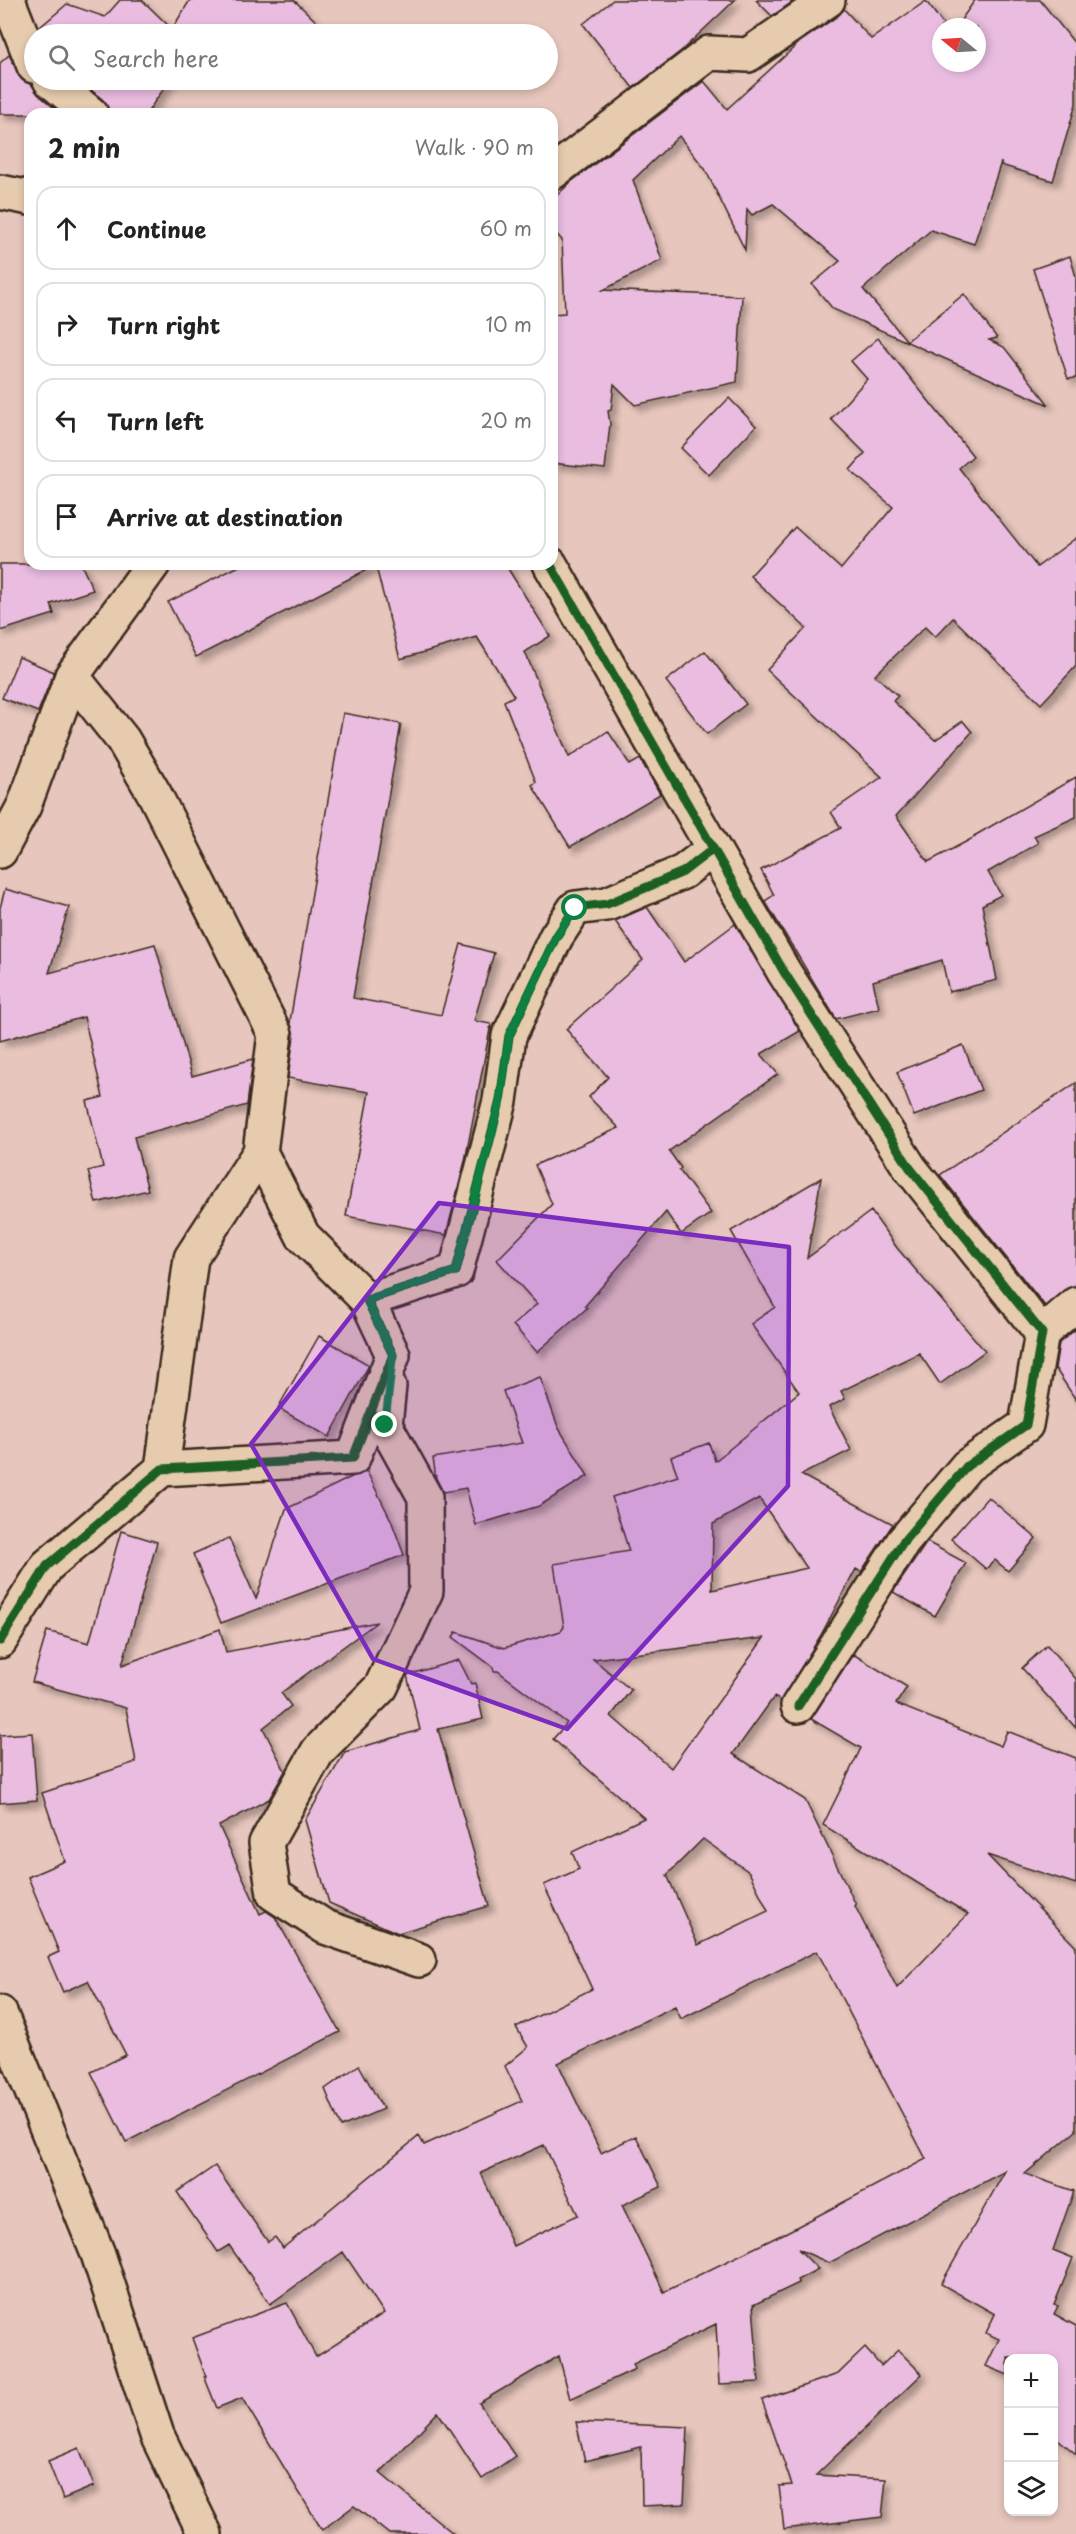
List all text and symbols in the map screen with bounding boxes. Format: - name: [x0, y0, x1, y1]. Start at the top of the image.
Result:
- north arrow: [932, 18, 986, 72]
- search box: [24, 24, 558, 90]
- icon: search: [45, 41, 78, 74]
- text: Search here: [93, 41, 219, 74]
- text: 2 min: [48, 128, 121, 167]
- text: Walk · 90 m: [415, 132, 534, 162]
- icon: ahead: [50, 212, 83, 245]
- text: Continue: [107, 212, 206, 245]
- text: 60 m: [480, 213, 532, 243]
- icon: right: [50, 308, 83, 341]
- text: Turn right: [107, 308, 220, 341]
- text: 10 m: [485, 309, 532, 339]
- icon: left: [50, 404, 83, 437]
- text: Turn left: [107, 404, 204, 437]
- text: 20 m: [480, 405, 532, 435]
- icon: arrive: [50, 500, 83, 533]
- text: Arrive at destination: [107, 500, 343, 533]
- route start: [561, 894, 587, 920]
- route end: [371, 1411, 397, 1437]
- map controls: [1004, 2354, 1058, 2516]
- button: +: [1004, 2354, 1058, 2408]
- button: −: [1004, 2408, 1058, 2462]
- button: layers: [1004, 2462, 1058, 2516]

